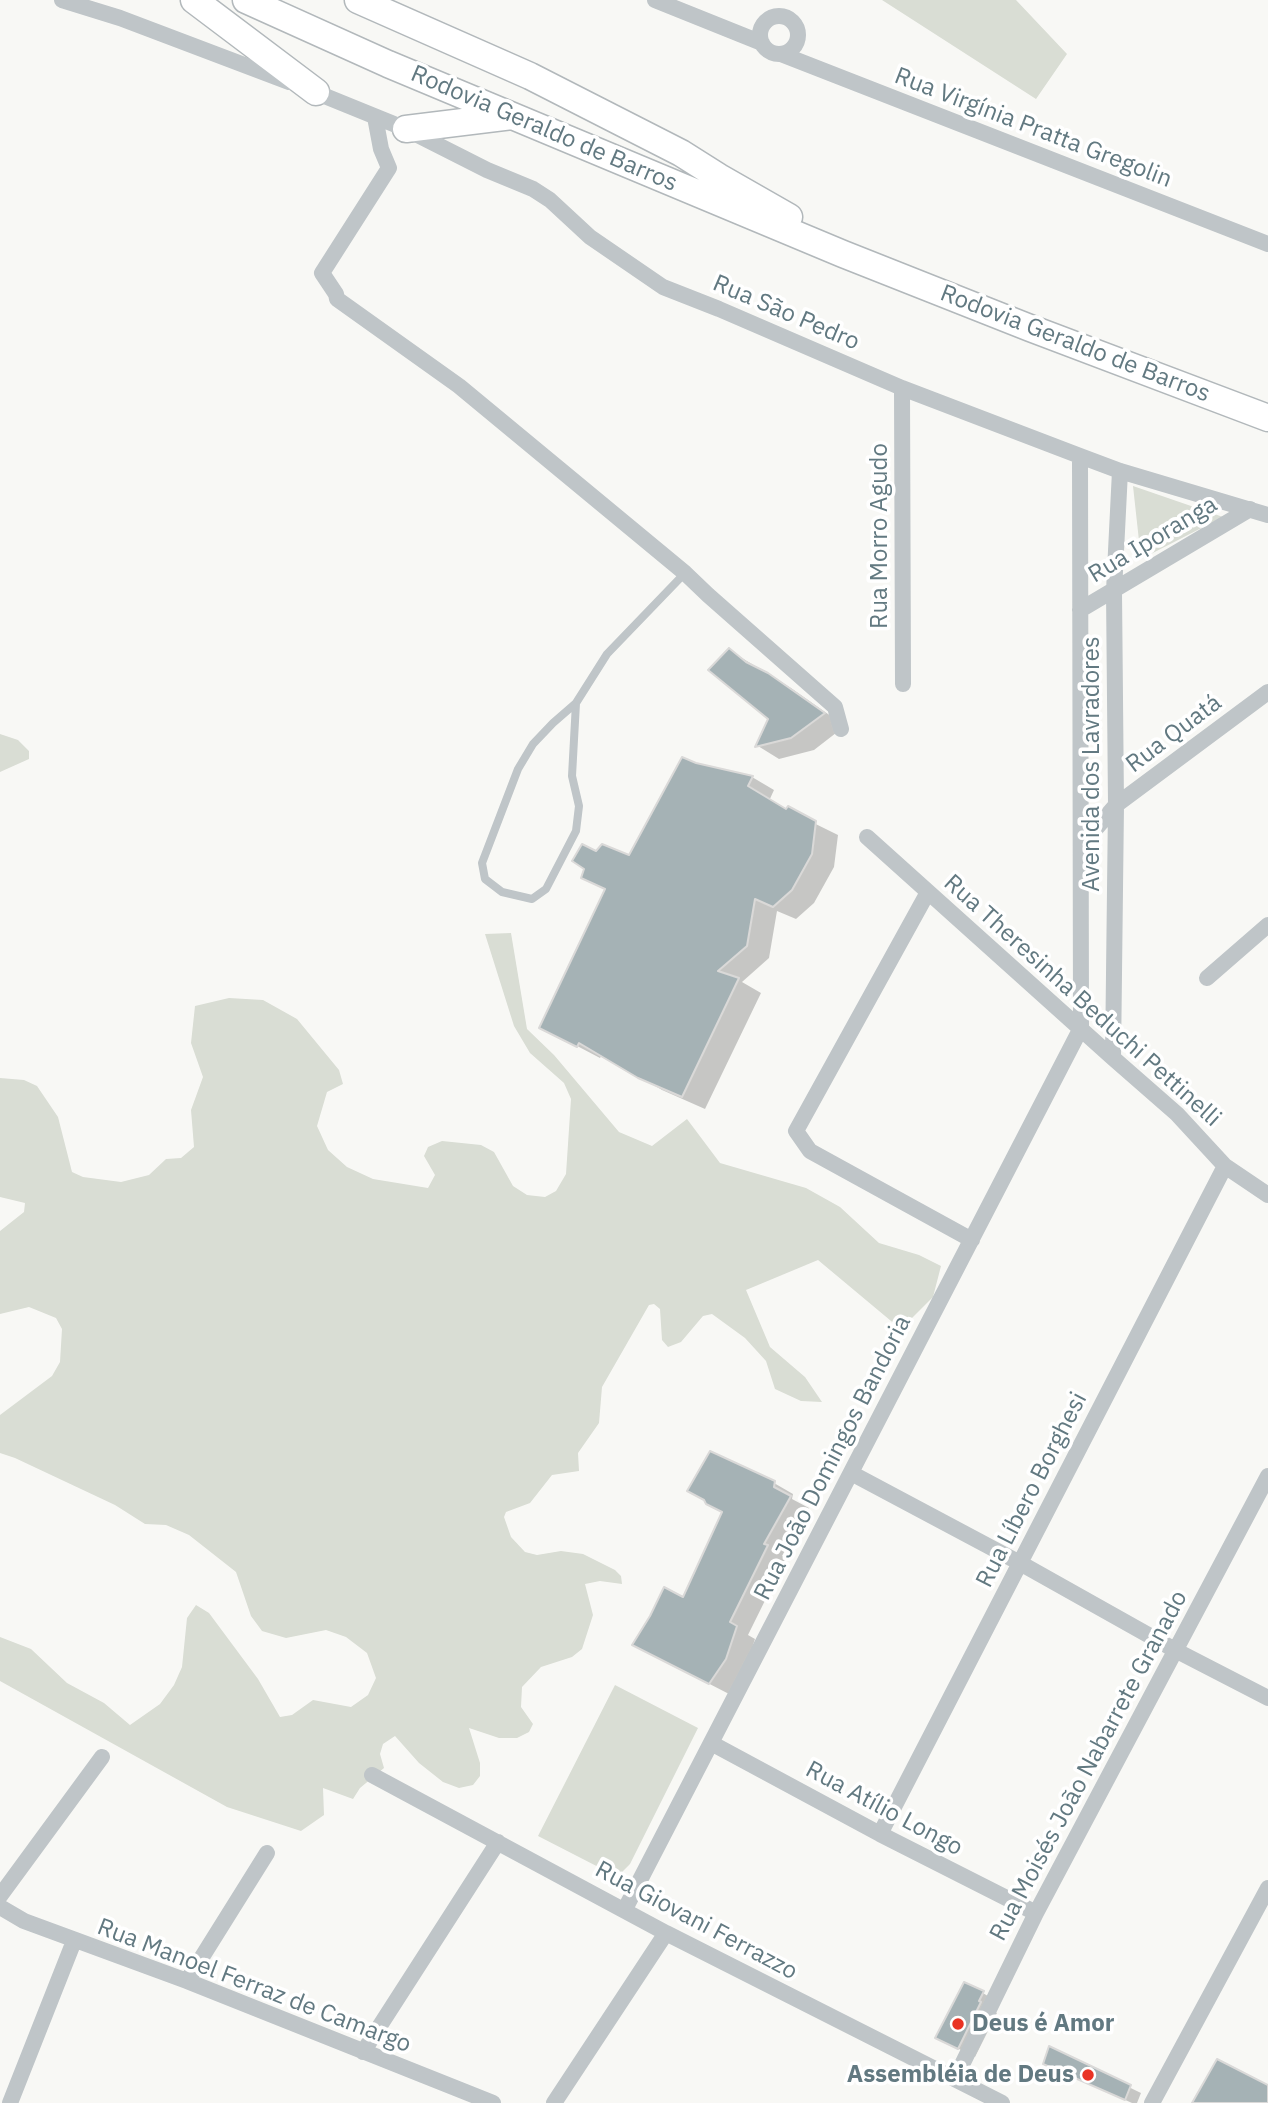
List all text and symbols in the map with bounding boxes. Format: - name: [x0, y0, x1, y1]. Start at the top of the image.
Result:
- street label: Rodovia Geraldo de Barros: [406, 60, 682, 198]
- street label: Rua Virgínia Pratta Gregolin: [890, 62, 1176, 194]
- street label: Rua São Pedro: [708, 269, 864, 357]
- street label: Rodovia Geraldo de Barros: [936, 279, 1214, 409]
- street label: Rua Morro Agudo: [866, 443, 894, 629]
- street label: Rua Iporanga: [1083, 490, 1223, 590]
- street label: Avenida dos Lavradores: [1078, 636, 1106, 892]
- street label: Rua Quatá: [1121, 689, 1227, 779]
- street label: Rua Theresinha Beduchi Pettinelli: [938, 869, 1226, 1133]
- street label: Rua João Domingos Bandoria: [749, 1311, 917, 1605]
- street label: Rua Líbero Borghesi: [970, 1388, 1094, 1592]
- street label: Rua Moisés João Nabarrete Granado: [984, 1586, 1194, 1946]
- street label: Rua Atílio Longo: [801, 1756, 967, 1862]
- street label: Rua Giovani Ferrazzo: [590, 1855, 802, 1987]
- street label: Rua Manoel Ferraz de Camargo: [93, 1913, 415, 2059]
- place label: Deus é Amor: [972, 2010, 1115, 2038]
- marker: Deus é Amor: [950, 2016, 966, 2032]
- place label: Assembléia de Deus: [847, 2061, 1074, 2089]
- marker: Assembléia de Deus: [1080, 2067, 1096, 2083]

